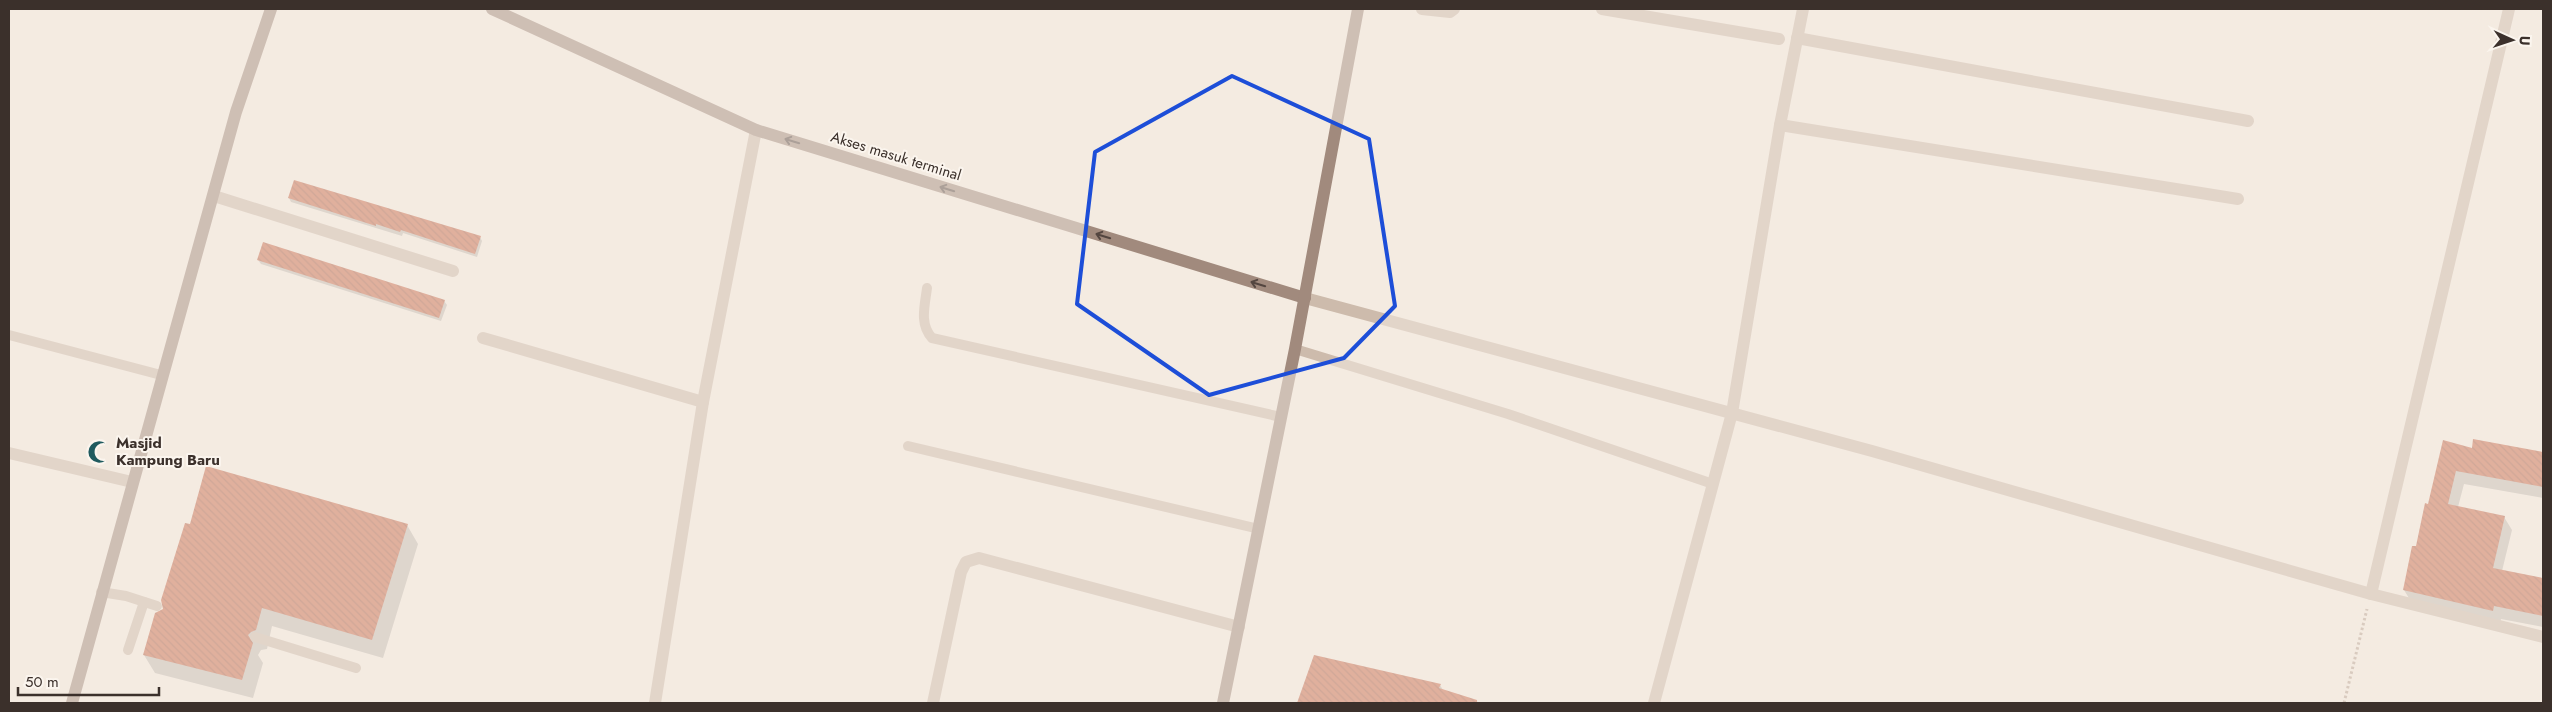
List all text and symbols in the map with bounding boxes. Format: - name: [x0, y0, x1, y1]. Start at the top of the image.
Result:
- north arrow: [2487, 15, 2537, 65]
- text: U: [2515, 35, 2535, 46]
- street label: Akses masuk terminal: [828, 126, 964, 186]
- one-way arrow: [784, 136, 800, 146]
- one-way arrow: [940, 183, 956, 193]
- one-way arrow: [1095, 231, 1111, 241]
- one-way arrow: [1250, 278, 1266, 288]
- place label: Masjid Kampung Baru: [116, 432, 220, 471]
- mosque icon: Masjid Kampung Baru: [86, 439, 112, 465]
- scale bar: [18, 664, 159, 696]
- text: 50 m: [25, 671, 59, 693]

